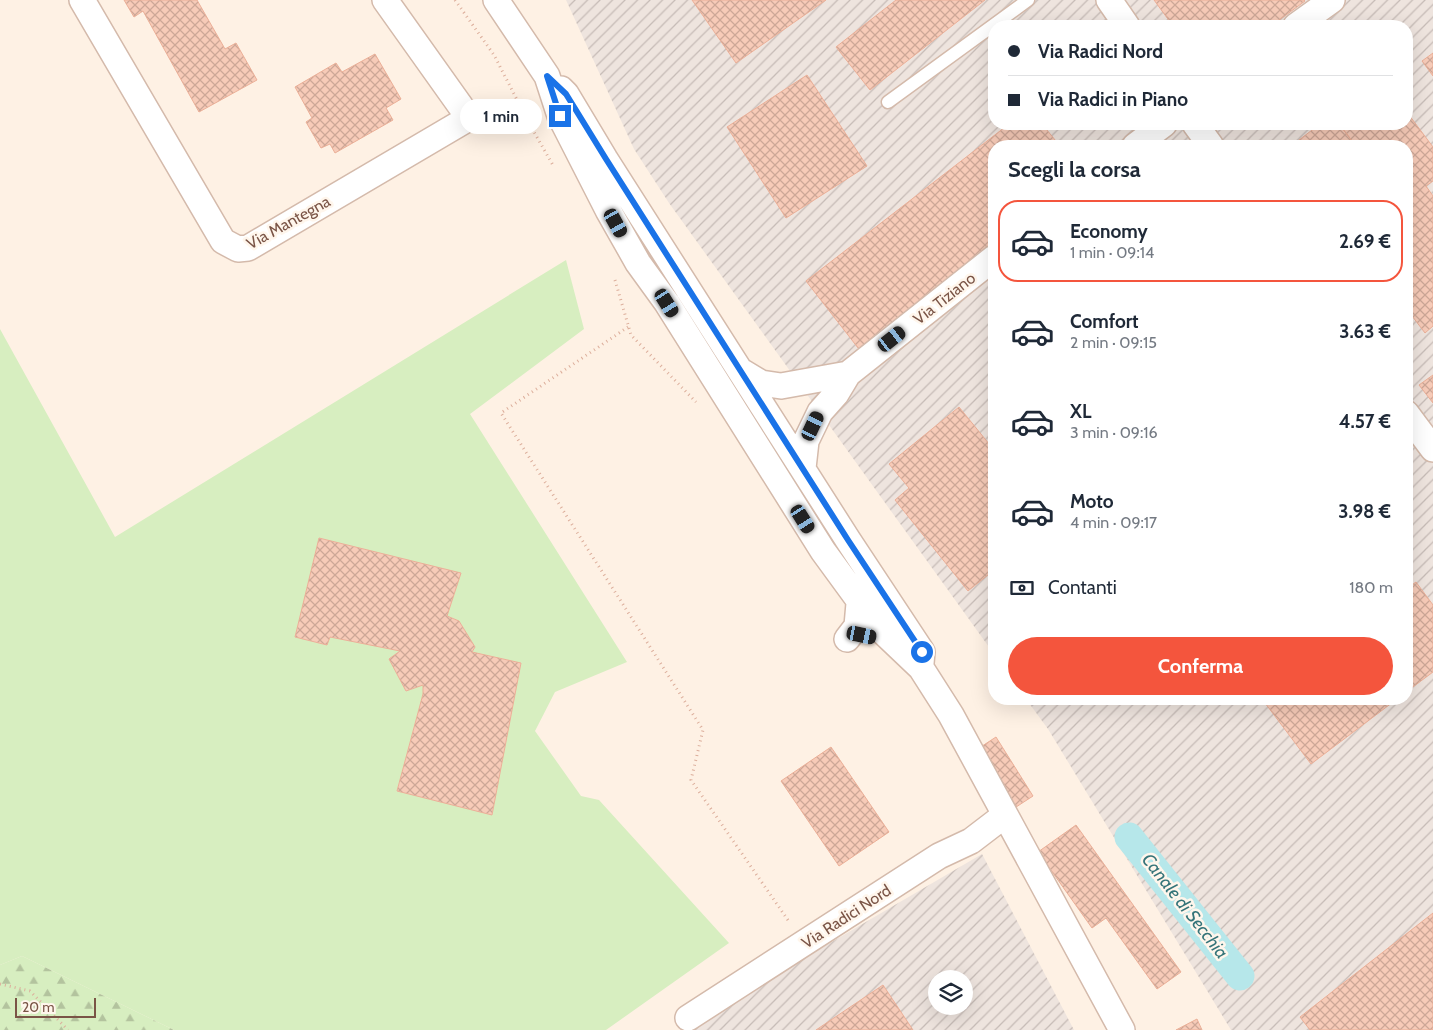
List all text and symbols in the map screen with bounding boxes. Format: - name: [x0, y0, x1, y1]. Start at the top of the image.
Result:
- text: Via Radici Nord: [1038, 40, 1163, 63]
- text: Via Radici in Piano: [1038, 88, 1188, 111]
- callout: 1 min: [460, 98, 542, 134]
- route end: [549, 105, 571, 127]
- text: 1 min: [483, 107, 519, 126]
- text: Scegli la corsa: [1008, 156, 1141, 183]
- street label: Via Mantegna: [243, 192, 334, 253]
- car: [602, 206, 629, 240]
- icon: car: [1010, 219, 1055, 264]
- text: Economy: [1070, 220, 1148, 243]
- text: 2.69 €: [1339, 230, 1391, 253]
- text: 1 min · 09:14: [1070, 243, 1154, 262]
- street label: Via Tiziano: [910, 268, 979, 328]
- car: [652, 286, 681, 320]
- icon: car: [1010, 309, 1055, 354]
- text: Comfort: [1070, 310, 1139, 333]
- text: 3.63 €: [1339, 320, 1391, 343]
- car: [875, 324, 908, 354]
- text: 2 min · 09:15: [1070, 333, 1157, 352]
- icon: car: [1010, 399, 1055, 444]
- text: XL: [1070, 400, 1091, 423]
- car: [799, 409, 826, 443]
- text: 4.57 €: [1339, 410, 1391, 433]
- text: 3 min · 09:16: [1070, 423, 1158, 442]
- icon: car: [1010, 489, 1055, 534]
- text: Moto: [1070, 490, 1114, 513]
- text: 3.98 €: [1338, 500, 1391, 523]
- car: [788, 502, 817, 536]
- text: 4 min · 09:17: [1070, 513, 1157, 532]
- icon: cash: [1008, 574, 1036, 602]
- text: Contanti: [1048, 576, 1117, 599]
- text: 180 m: [1349, 578, 1393, 597]
- car: [845, 625, 878, 645]
- button: Conferma: [1008, 637, 1393, 695]
- route start: [911, 641, 933, 663]
- water label: Canale di Secchia: [1137, 849, 1233, 963]
- street label: Via Radici Nord: [798, 881, 894, 952]
- map controls: [928, 970, 973, 1015]
- button: layers: [928, 970, 973, 1015]
- scale bar: [15, 995, 96, 1018]
- text: 20 m: [22, 998, 55, 1016]

